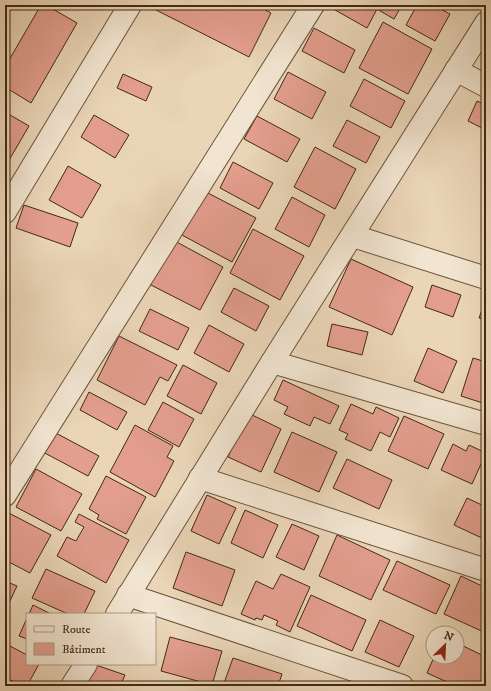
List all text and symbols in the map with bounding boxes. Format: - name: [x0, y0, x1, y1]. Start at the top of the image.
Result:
- legend: [26, 613, 156, 665]
- text: Route: [62, 622, 90, 637]
- north arrow: [425, 625, 465, 665]
- text: N: [442, 629, 456, 645]
- text: Bâtiment: [62, 642, 106, 657]

